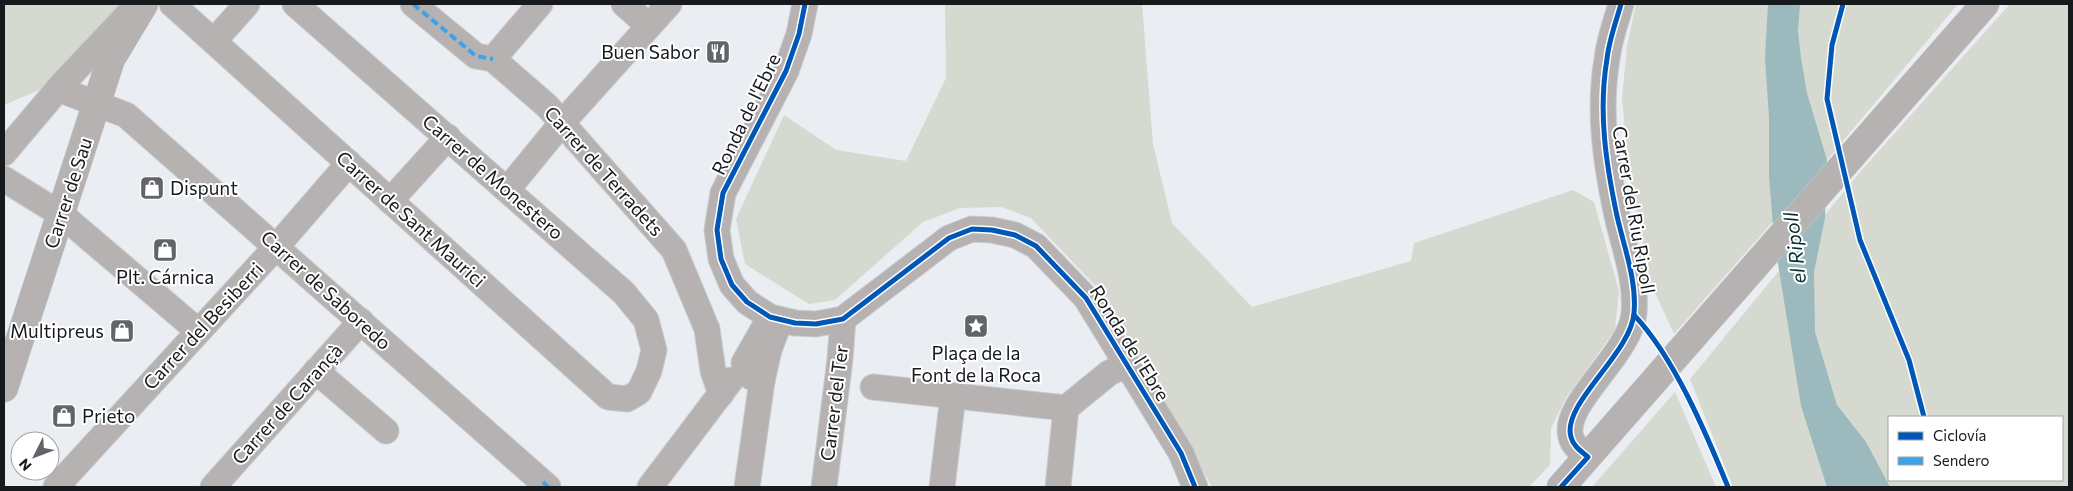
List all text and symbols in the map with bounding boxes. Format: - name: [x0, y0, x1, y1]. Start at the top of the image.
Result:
- restaurant icon: Buen Sabor: [705, 39, 731, 65]
- place label: Buen Sabor: [601, 40, 700, 63]
- street label: Ronda de l'Ebre: [706, 49, 785, 178]
- street label: Carrer de Terradets: [540, 101, 669, 240]
- street label: Carrer de Monestero: [418, 109, 568, 244]
- street label: Carrer del Riu Ripoll: [1608, 124, 1661, 296]
- street label: Carrer de Sau: [39, 134, 96, 251]
- street label: Carrer de Sant Maurici: [332, 146, 491, 292]
- shop icon: Dispunt: [139, 175, 165, 201]
- place label: Dispunt: [170, 176, 238, 199]
- water label: el Ripoll: [1778, 210, 1810, 285]
- street label: Carrer de Saboredo: [257, 225, 396, 354]
- shop icon: Plt. Cárnica: [152, 237, 178, 263]
- street label: Carrer del Besiberri: [138, 257, 268, 394]
- place label: Plt. Cárnica: [116, 265, 214, 288]
- street label: Ronda de l'Ebre: [1086, 281, 1175, 405]
- place icon: Plaça de la Font de la Roca: [963, 313, 989, 339]
- shop icon: Multipreus: [109, 318, 135, 344]
- place label: Multipreus: [10, 319, 104, 342]
- street label: Carrer de Carançà: [227, 339, 347, 469]
- place label: Plaça de la Font de la Roca: [911, 341, 1041, 386]
- street label: Carrer del Ter: [815, 343, 852, 462]
- shop icon: Prieto: [51, 403, 77, 429]
- place label: Prieto: [82, 404, 135, 427]
- legend: [1888, 416, 2063, 481]
- text: Ciclovía: [1933, 426, 1986, 444]
- north arrow: [10, 431, 60, 481]
- text: Sendero: [1933, 451, 1990, 469]
- text: N: [15, 455, 35, 475]

